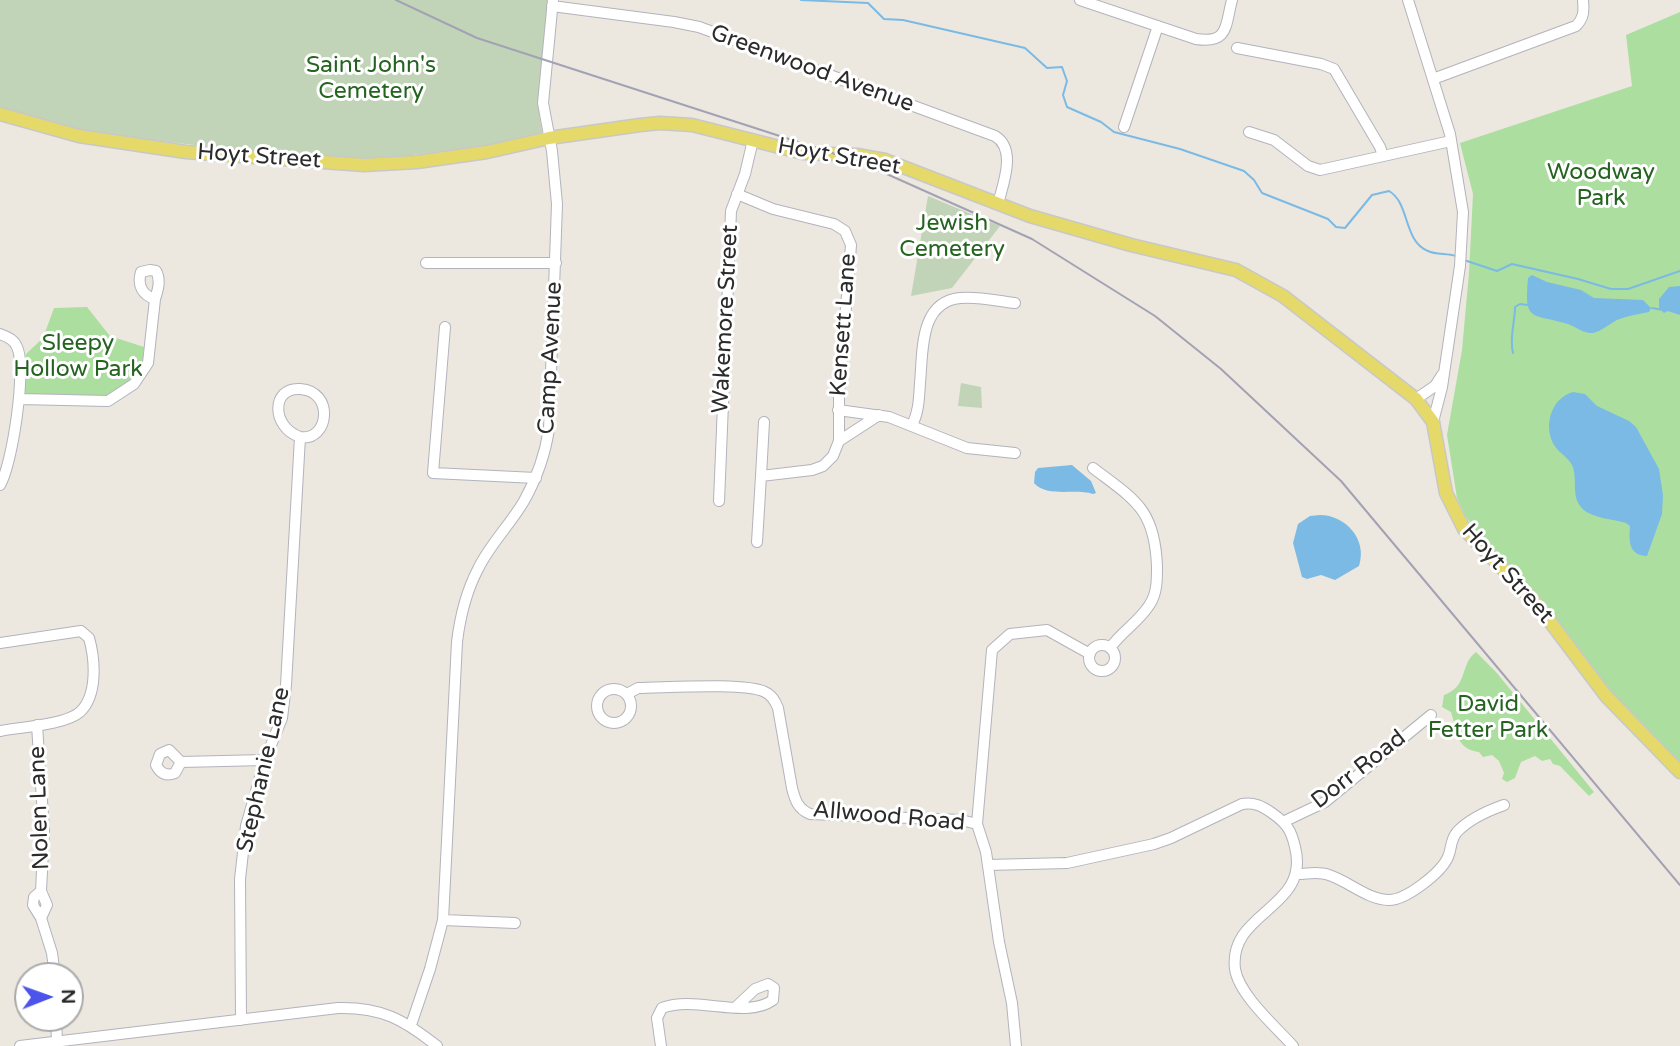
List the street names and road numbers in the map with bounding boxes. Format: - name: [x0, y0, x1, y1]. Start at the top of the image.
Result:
- street label: Greenwood Avenue: [706, 19, 918, 119]
- street label: Hoyt Street: [775, 133, 903, 181]
- street label: Hoyt Street: [196, 139, 322, 175]
- street label: Wakemore Street: [707, 224, 745, 414]
- street label: Kensett Lane: [825, 253, 863, 397]
- street label: Camp Avenue: [533, 281, 569, 435]
- street label: Hoyt Street: [1455, 519, 1559, 629]
- street label: Stephanie Lane: [232, 685, 296, 855]
- street label: Dorr Road: [1306, 725, 1412, 815]
- street label: Nolen Lane: [24, 746, 56, 870]
- street label: Allwood Road: [812, 797, 966, 837]

